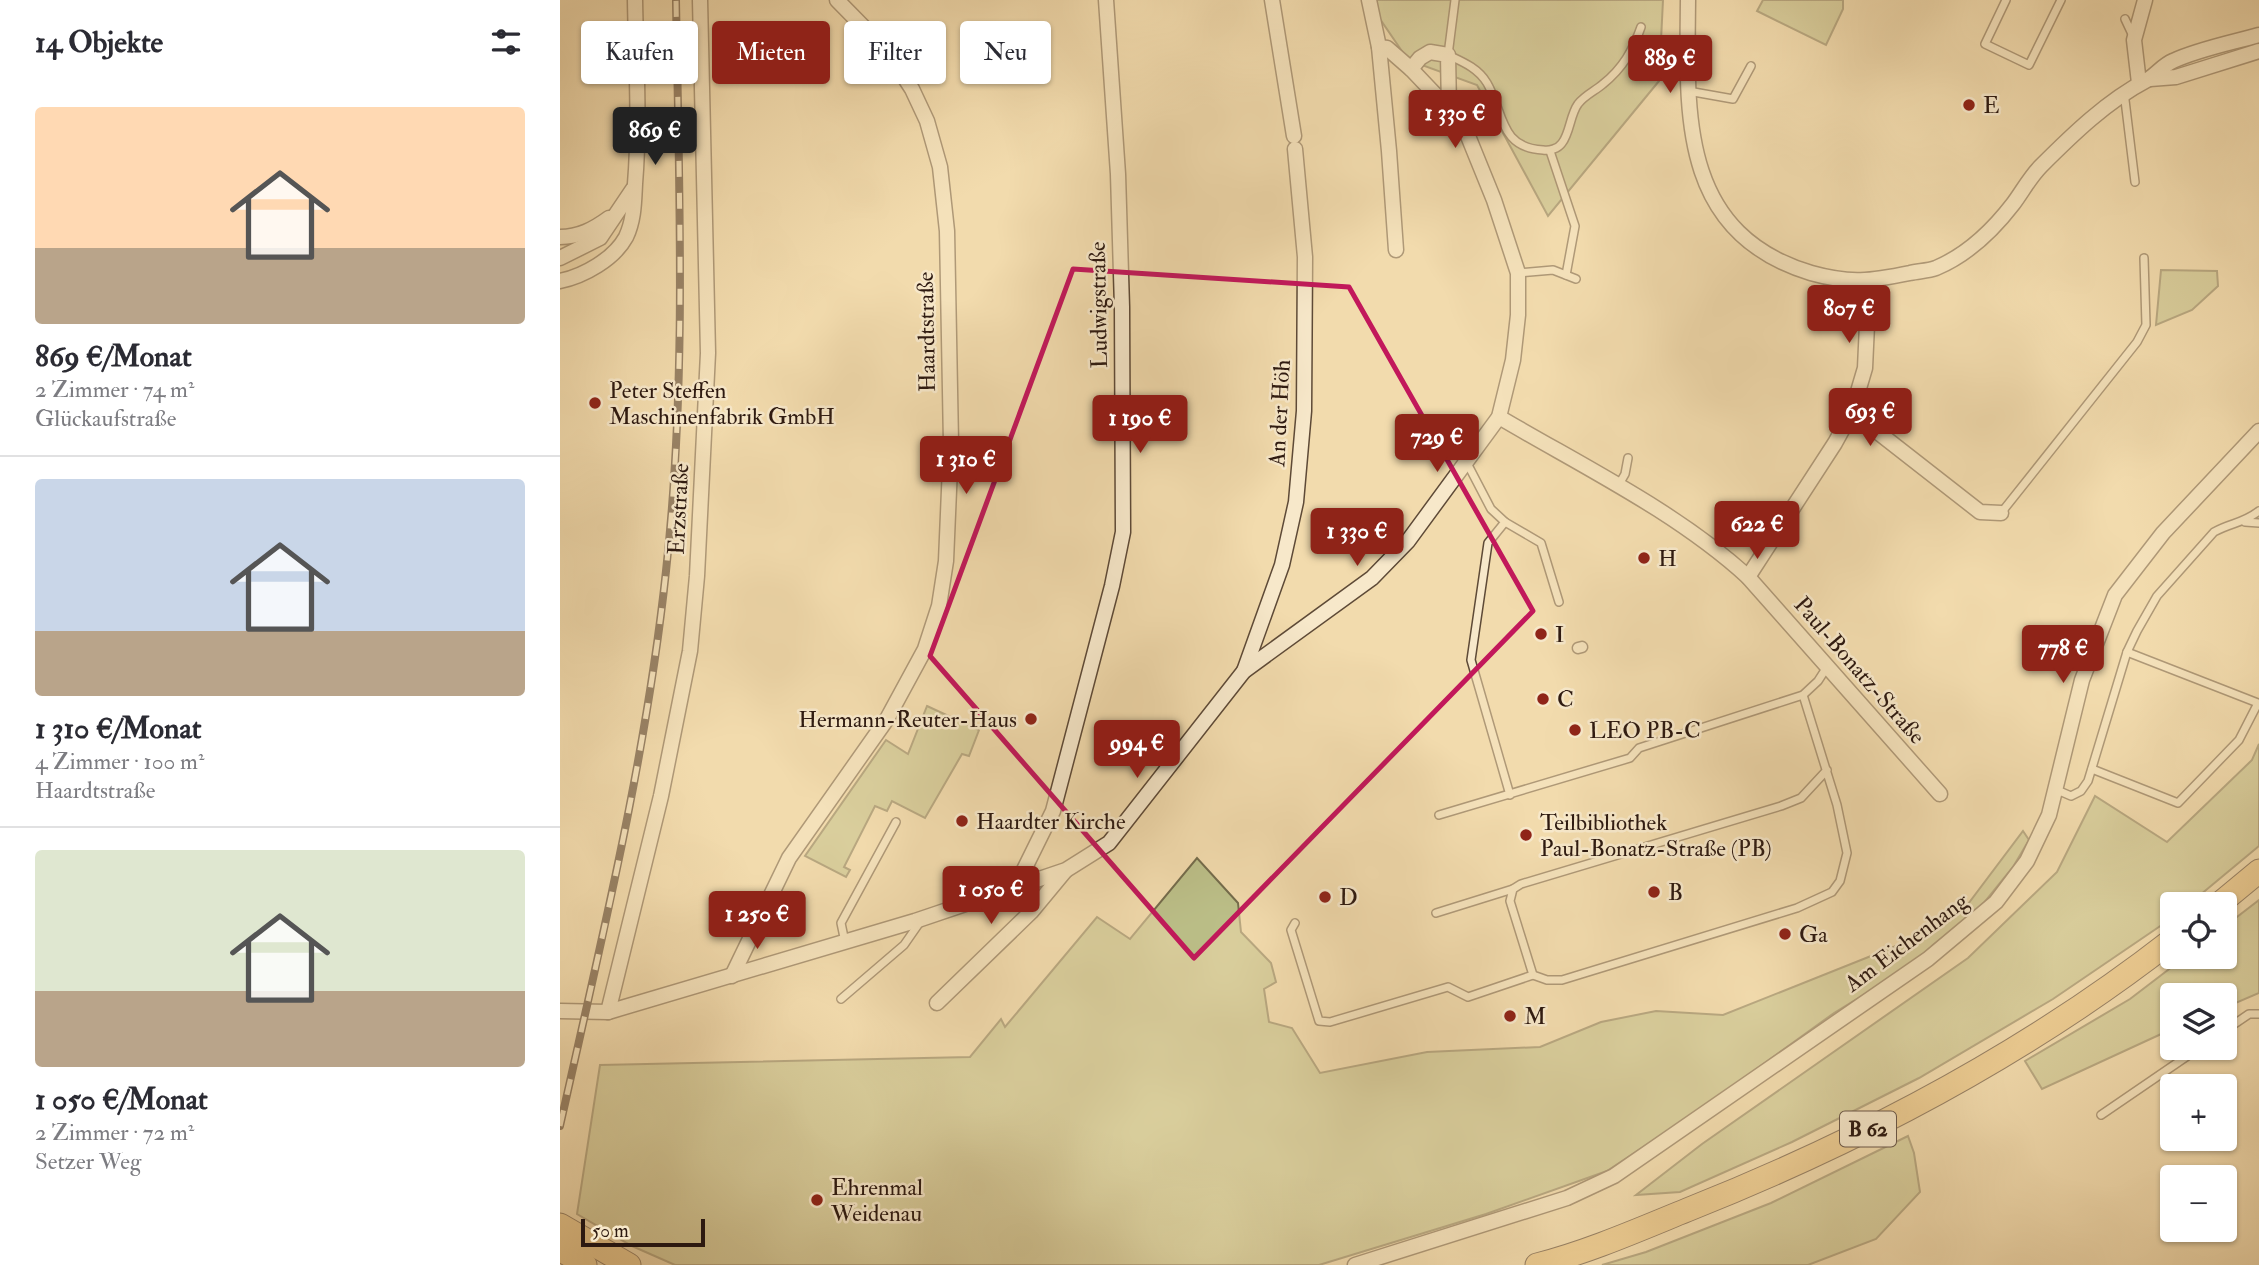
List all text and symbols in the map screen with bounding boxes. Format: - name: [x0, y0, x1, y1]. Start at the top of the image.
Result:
- chip: Kaufen: [581, 21, 698, 84]
- chip: Mieten: [712, 21, 830, 84]
- chip: Filter: [844, 21, 946, 84]
- chip: Neu: [960, 21, 1051, 84]
- icon: filters: [487, 23, 525, 61]
- text: 14 Objekte: [35, 24, 163, 61]
- pin: 889 €: [1621, 36, 1719, 95]
- text: 889 €: [1644, 43, 1696, 72]
- pin: 1 330 €: [1390, 90, 1520, 150]
- place label: E: [1983, 91, 2000, 120]
- marker: E: [1961, 97, 1977, 113]
- text: 1 330 €: [1425, 98, 1485, 127]
- pin: 869 €: [606, 108, 704, 167]
- text: 869 €: [629, 115, 681, 144]
- icon: home: [217, 152, 343, 278]
- street label: Ludwigstraße: [1083, 241, 1114, 369]
- street label: Haardtstraße: [911, 271, 942, 392]
- pin: 807 €: [1800, 286, 1898, 345]
- text: 807 €: [1823, 293, 1875, 322]
- text: 869 €/Monat: [35, 338, 192, 375]
- street label: An der Höh: [1262, 359, 1297, 468]
- text: 2 Zimmer · 74 m²: [35, 375, 194, 404]
- place label: Peter Steffen Maschinenfabrik GmbH: [609, 376, 835, 431]
- pin: 693 €: [1821, 388, 1919, 448]
- marker: Peter Steffen Maschinenfabrik GmbH: [587, 395, 603, 411]
- pin: 1 190 €: [1075, 396, 1205, 455]
- text: 693 €: [1845, 396, 1895, 425]
- text: 1 190 €: [1108, 403, 1172, 432]
- text: Glückaufstraße: [35, 404, 176, 433]
- pin: 729 €: [1388, 414, 1486, 474]
- text: 729 €: [1411, 422, 1463, 451]
- pin: 1 310 €: [901, 436, 1031, 496]
- text: 1 310 €: [936, 444, 996, 473]
- street label: Erzstraße: [662, 462, 695, 556]
- pin: 622 €: [1708, 502, 1806, 561]
- pin: 1 330 €: [1292, 508, 1422, 568]
- text: 622 €: [1730, 509, 1784, 538]
- text: 1 330 €: [1327, 516, 1387, 545]
- icon: home: [217, 524, 343, 650]
- place label: H: [1658, 544, 1677, 573]
- marker: H: [1636, 550, 1652, 566]
- street label: Paul-Bonatz-Straße: [1788, 591, 1932, 750]
- place label: I: [1555, 620, 1564, 649]
- marker: I: [1533, 626, 1549, 642]
- pin: 778 €: [2014, 626, 2112, 685]
- text: 778 €: [2038, 633, 2088, 662]
- place label: C: [1557, 685, 1574, 714]
- marker: C: [1535, 691, 1551, 707]
- place label: Hermann-Reuter-Haus: [798, 705, 1017, 734]
- text: 1 310 €/Monat: [35, 710, 202, 747]
- marker: Hermann-Reuter-Haus: [1023, 711, 1039, 727]
- place label: LEO PB-C: [1589, 716, 1701, 745]
- pin: 994 €: [1088, 720, 1186, 780]
- marker: LEO PB-C: [1567, 722, 1583, 738]
- text: 994 €: [1110, 728, 1164, 757]
- text: 4 Zimmer · 100 m²: [35, 747, 204, 776]
- text: Haardtstraße: [35, 776, 155, 805]
- place label: Haardter Kirche: [976, 807, 1126, 836]
- place label: Teilbibliothek Paul-Bonatz-Straße (PB): [1540, 808, 1772, 863]
- marker: Haardter Kirche: [954, 813, 970, 829]
- marker: Teilbibliothek Paul-Bonatz-Straße (PB): [1518, 827, 1534, 843]
- pin: 1 050 €: [926, 866, 1056, 926]
- text: 1 050 €: [959, 874, 1023, 903]
- place label: B: [1668, 878, 1683, 907]
- place label: D: [1339, 883, 1358, 912]
- marker: B: [1646, 884, 1662, 900]
- street label: Am Eichenhang: [1838, 886, 1974, 999]
- marker: D: [1317, 889, 1333, 905]
- pin: 1 250 €: [692, 892, 822, 951]
- map controls: [2160, 892, 2237, 1242]
- button: locate: [2160, 892, 2237, 969]
- icon: home: [217, 895, 343, 1021]
- text: 1 250 €: [725, 899, 789, 928]
- place label: Ga: [1799, 920, 1828, 949]
- marker: Ga: [1777, 926, 1793, 942]
- button: layers: [2160, 983, 2237, 1060]
- place label: M: [1524, 1002, 1546, 1031]
- marker: M: [1502, 1008, 1518, 1024]
- button: +: [2160, 1074, 2237, 1151]
- text: 1 050 €/Monat: [35, 1081, 208, 1118]
- road number: B 62: [1840, 1112, 1896, 1146]
- text: 2 Zimmer · 72 m²: [35, 1118, 194, 1147]
- text: Setzer Weg: [35, 1147, 141, 1176]
- button: −: [2160, 1165, 2237, 1242]
- place label: Ehrenmal Weidenau: [830, 1173, 923, 1228]
- marker: Ehrenmal Weidenau: [809, 1192, 825, 1208]
- scale bar: [581, 1216, 705, 1248]
- text: 50 m: [592, 1219, 629, 1243]

